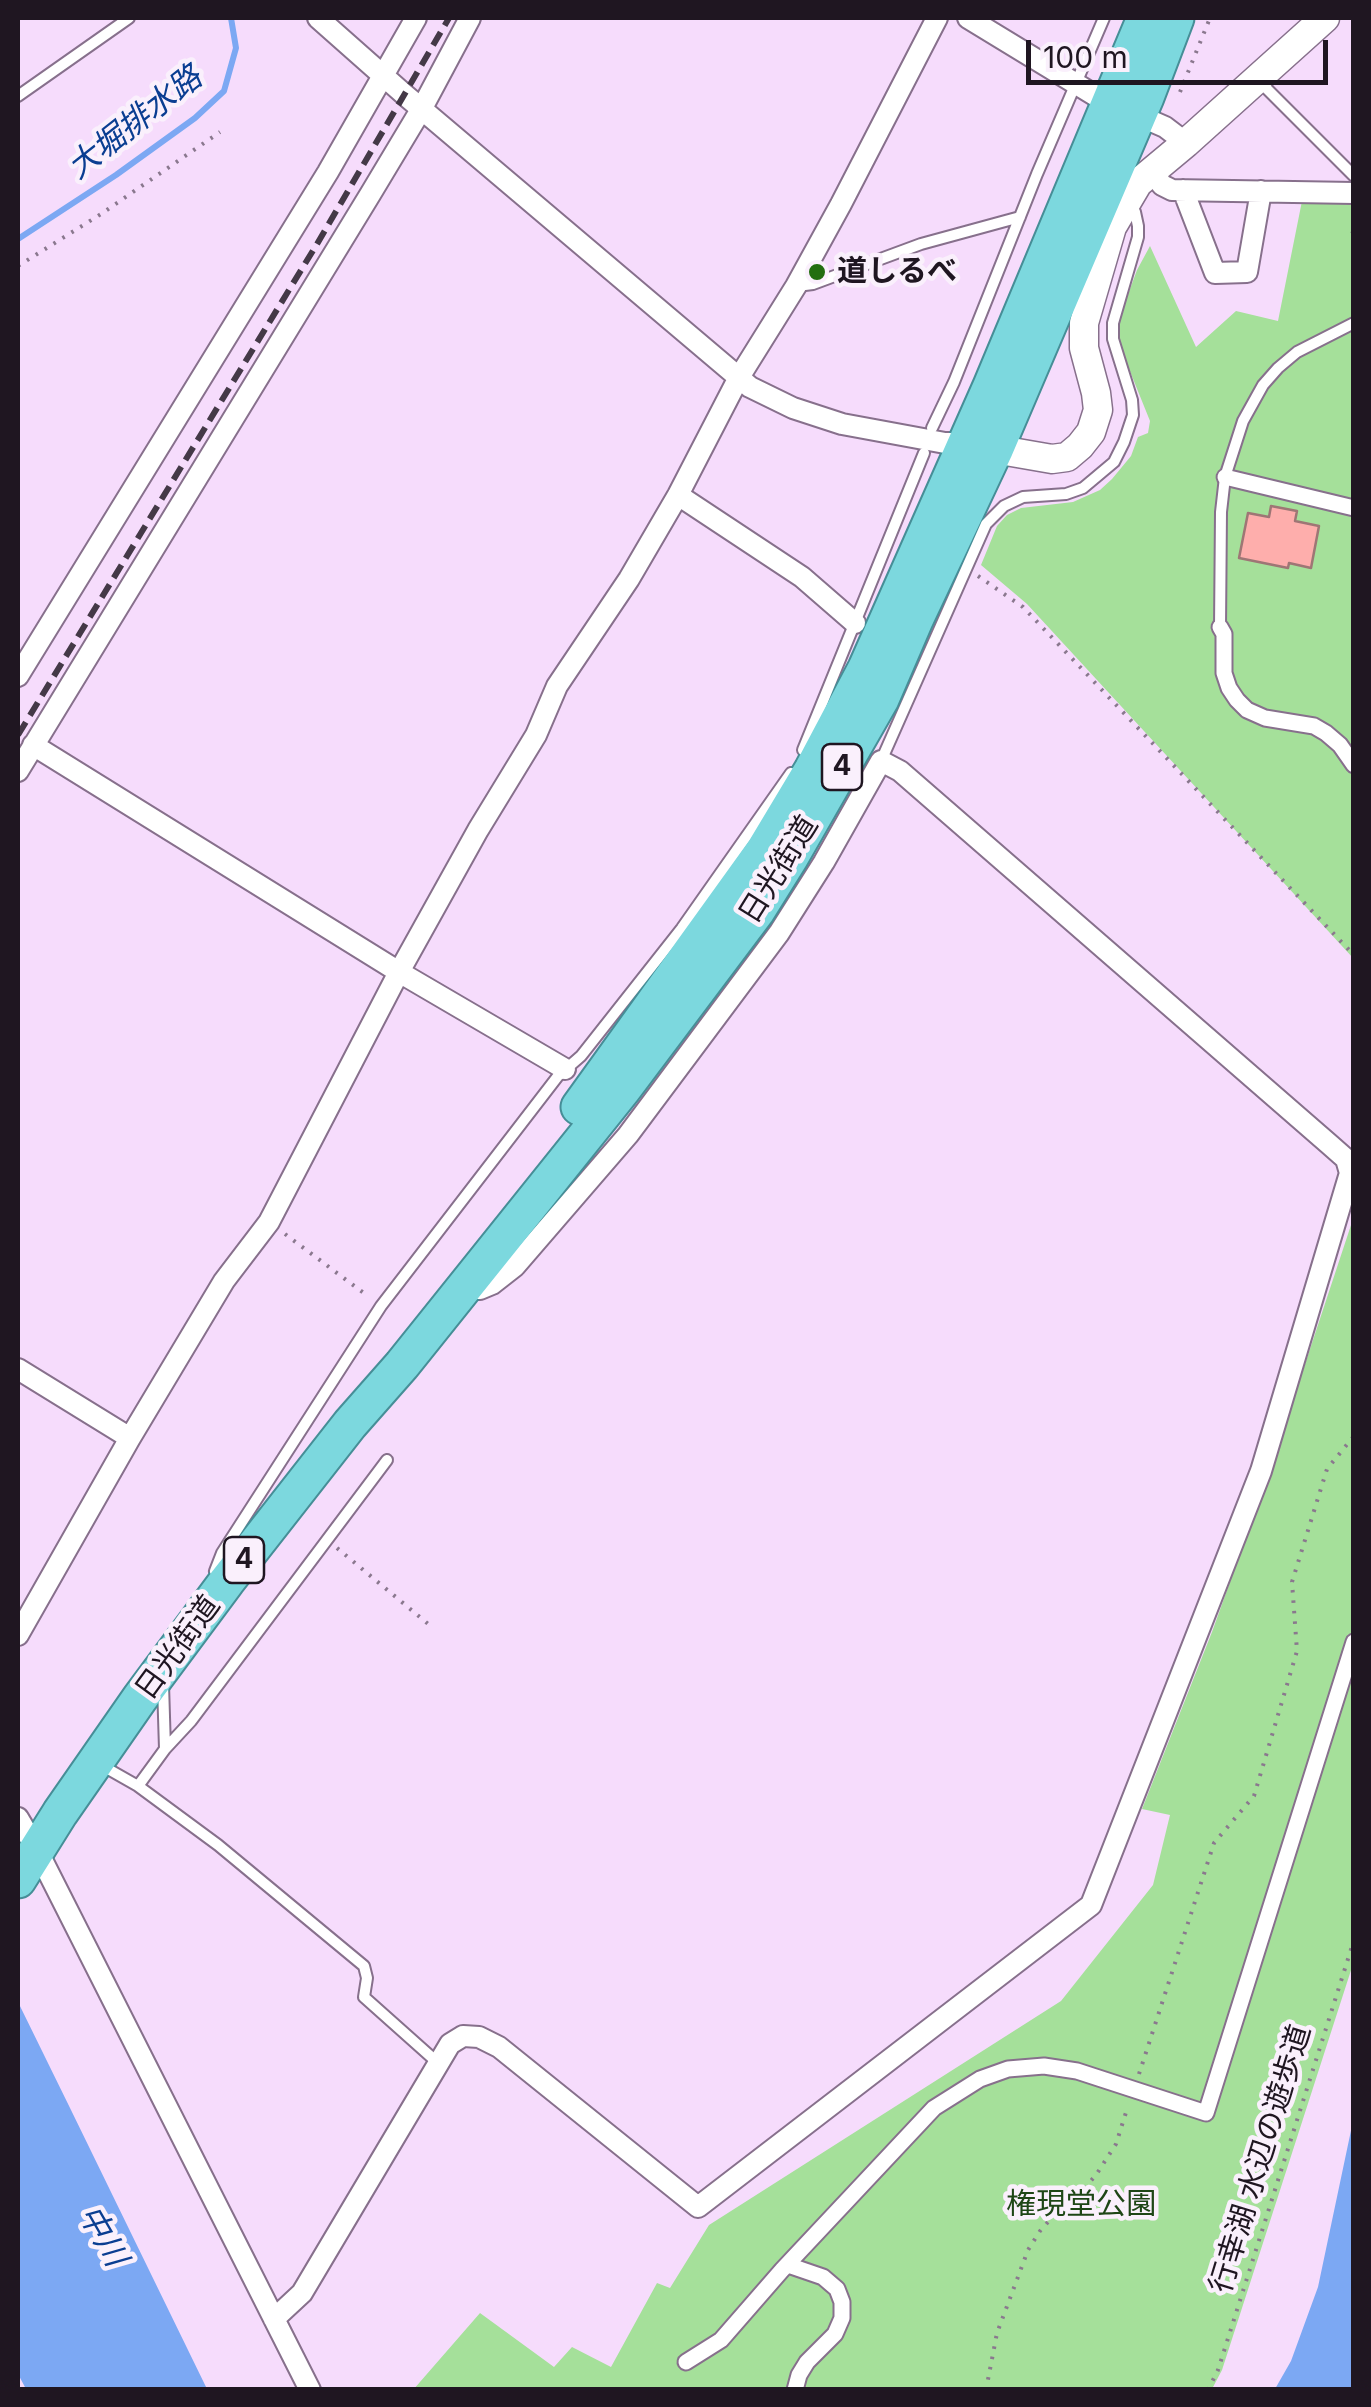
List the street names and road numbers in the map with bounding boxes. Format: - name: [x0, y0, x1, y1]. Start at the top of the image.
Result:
- road number: 4: [822, 744, 862, 790]
- street label: 日光街道: [732, 810, 826, 930]
- road number: 4: [224, 1537, 264, 1583]
- street label: 日光街道: [128, 1589, 228, 1707]
- street label: 行幸湖 水辺の遊歩道: [1203, 2021, 1319, 2297]

